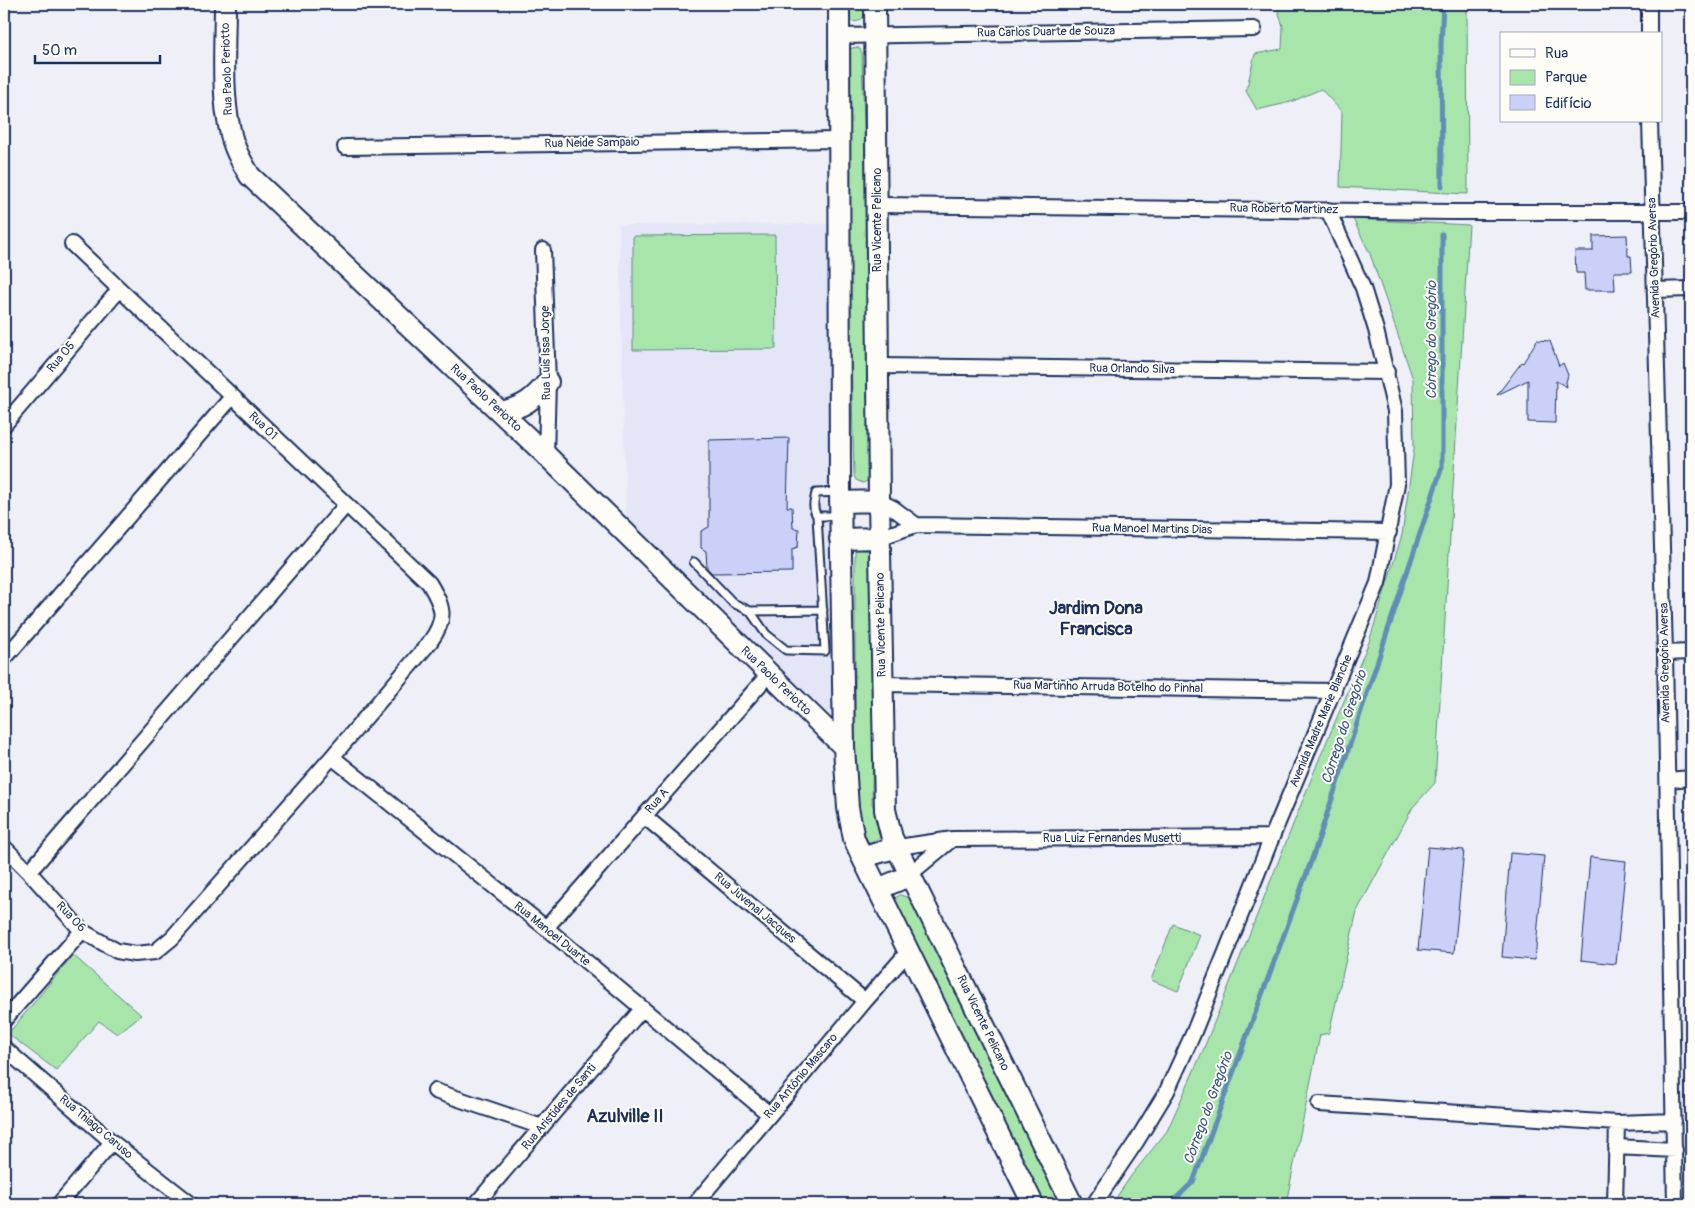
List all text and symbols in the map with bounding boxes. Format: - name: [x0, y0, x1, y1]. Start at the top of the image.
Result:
- street label: Rua Paolo Periotto: [218, 22, 236, 116]
- street label: Rua Carlos Duarte de Souza: [977, 23, 1116, 41]
- scale bar: [35, 32, 160, 64]
- legend: [1500, 32, 1662, 122]
- text: 50 m: [42, 41, 77, 60]
- text: Rua: [1545, 44, 1568, 63]
- text: Parque: [1545, 68, 1588, 87]
- text: Edifício: [1545, 94, 1591, 113]
- street label: Rua Neide Sampaio: [544, 135, 640, 151]
- street label: Rua Vicente Pelicano: [870, 167, 885, 272]
- street label: Avenida Gregório Aversa: [1644, 197, 1664, 319]
- street label: Rua Roberto Martinez: [1229, 201, 1339, 217]
- water label: Córrego do Gregório: [1423, 279, 1440, 399]
- street label: Rua Luis Issa Jorge: [538, 305, 554, 401]
- street label: Rua 05: [44, 338, 78, 376]
- street label: Rua Paolo Periotto: [447, 361, 525, 435]
- street label: Rua Orlando Silva: [1089, 361, 1175, 377]
- street label: Rua 01: [246, 409, 280, 443]
- street label: Rua Manoel Martins Dias: [1092, 520, 1213, 538]
- street label: Rua Vicente Pelicano: [873, 572, 889, 677]
- district label: Jardim Dona Francisca: [1049, 597, 1144, 641]
- street label: Avenida Gregório Aversa: [1656, 602, 1674, 723]
- street label: Rua Paolo Periotto: [737, 643, 815, 719]
- street label: Avenida Madre Marie Blanche: [1286, 653, 1356, 789]
- water label: Córrego do Gregório: [1318, 667, 1371, 786]
- street label: Rua Martinho Arruda Botelho do Pinhal: [1013, 678, 1203, 696]
- street label: Rua A: [642, 785, 672, 817]
- street label: Rua Luiz Fernandes Musetti: [1043, 831, 1181, 846]
- street label: Rua Juvenal Jacques: [711, 869, 799, 947]
- street label: Rua 06: [53, 899, 89, 935]
- street label: Rua Manoel Duarte: [511, 899, 593, 969]
- street label: Rua Vicente Pelicano: [953, 973, 1013, 1074]
- street label: Rua Antônio Mascaro: [761, 1030, 841, 1122]
- water label: Córrego do Gregório: [1180, 1048, 1237, 1166]
- street label: Rua Aristides de Santi: [519, 1061, 599, 1153]
- street label: Rua Thiago Caruso: [56, 1092, 136, 1163]
- district label: Azulville II: [586, 1105, 664, 1128]

